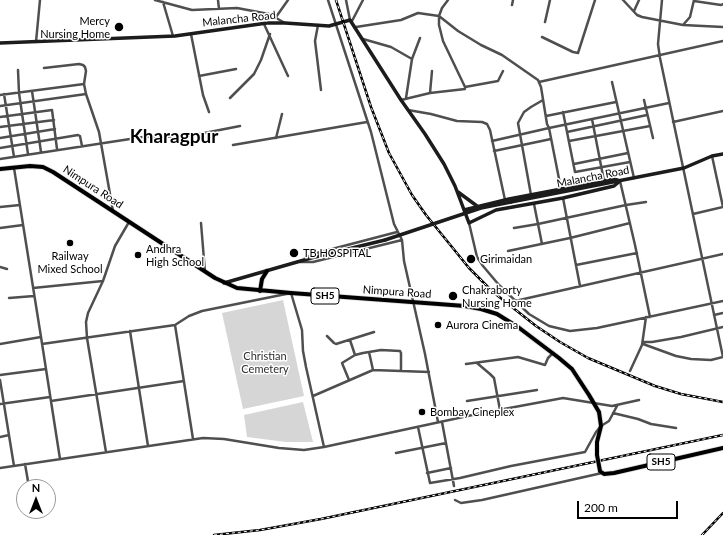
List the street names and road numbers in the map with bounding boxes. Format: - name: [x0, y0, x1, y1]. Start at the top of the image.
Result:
- street label: Malancha Road: [202, 9, 276, 29]
- street label: Nimpura Road: [61, 163, 125, 211]
- street label: Malancha Road: [556, 163, 630, 191]
- street label: Nimpura Road: [362, 283, 432, 301]
- road number: SH5: [311, 288, 339, 304]
- road number: SH5: [647, 454, 675, 470]

